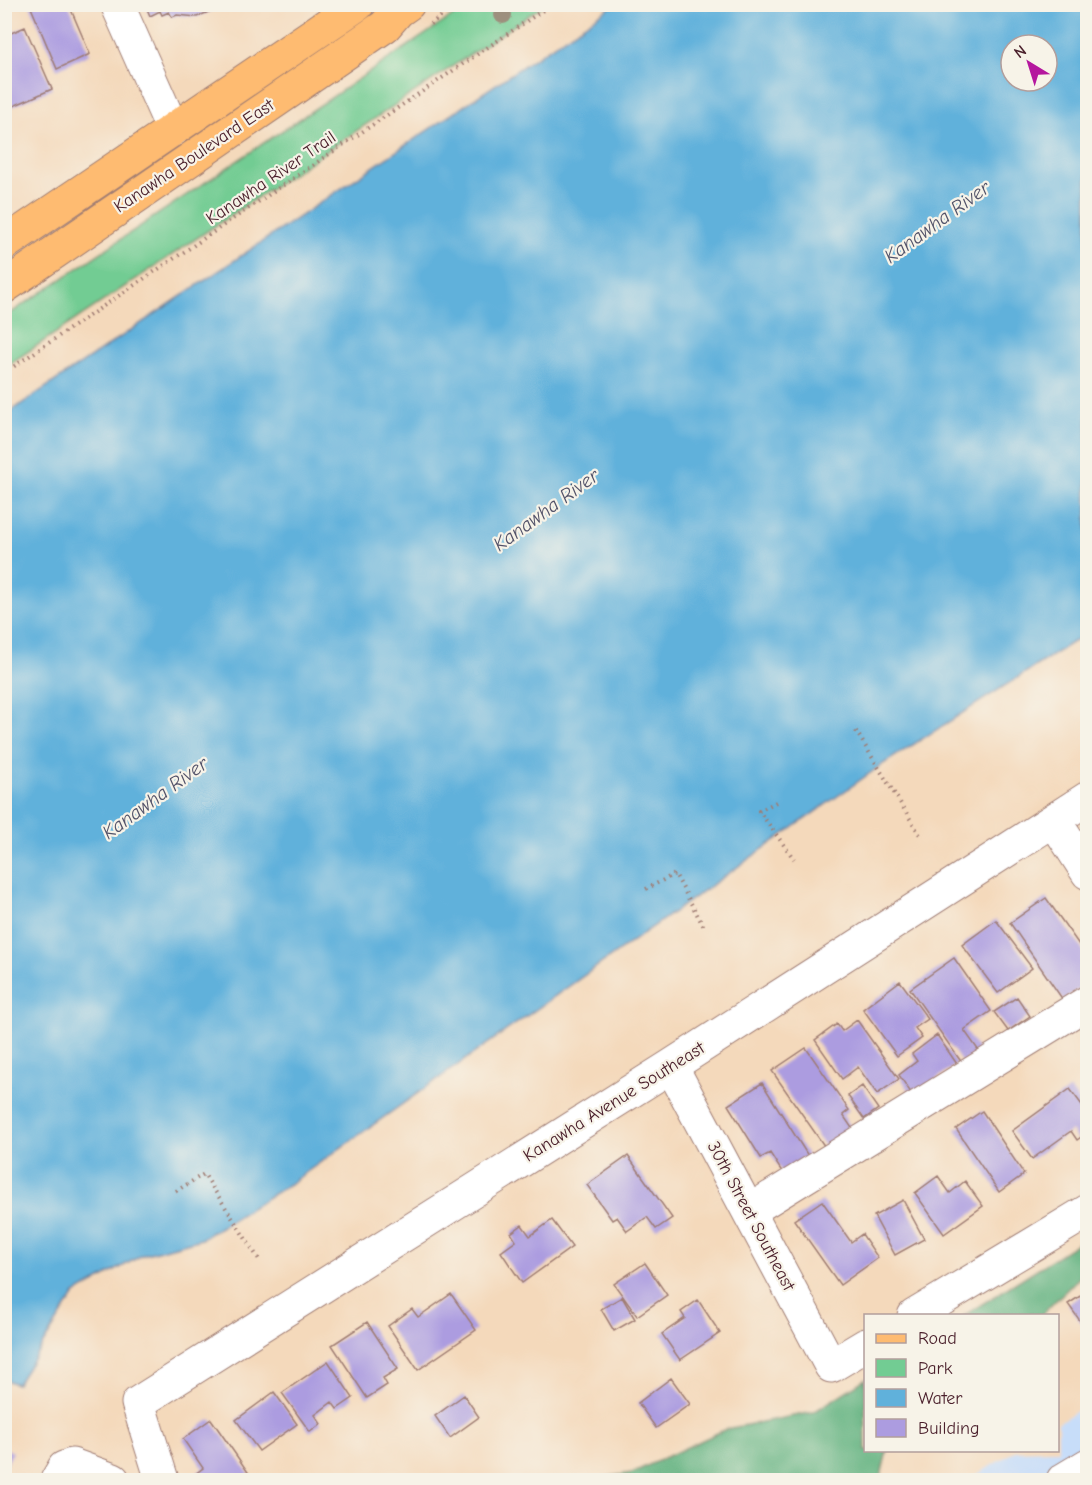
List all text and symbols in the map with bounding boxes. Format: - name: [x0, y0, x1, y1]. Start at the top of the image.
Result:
- north arrow: [999, 33, 1059, 93]
- text: N: [1011, 42, 1030, 62]
- street label: Kanawha Boulevard East: [110, 94, 279, 217]
- street label: Kanawha River Trail: [202, 127, 340, 229]
- water label: Kanawha River: [880, 175, 995, 268]
- water label: Kanawha River: [489, 463, 604, 556]
- water label: Kanawha River: [98, 751, 213, 844]
- street label: Kanawha Avenue Southeast: [520, 1037, 709, 1166]
- street label: 30th Street Southeast: [703, 1138, 800, 1295]
- legend: [864, 1314, 1059, 1452]
- text: Road: [918, 1328, 957, 1349]
- text: Park: [918, 1358, 953, 1379]
- text: Water: [918, 1388, 963, 1409]
- text: Building: [918, 1418, 980, 1439]

